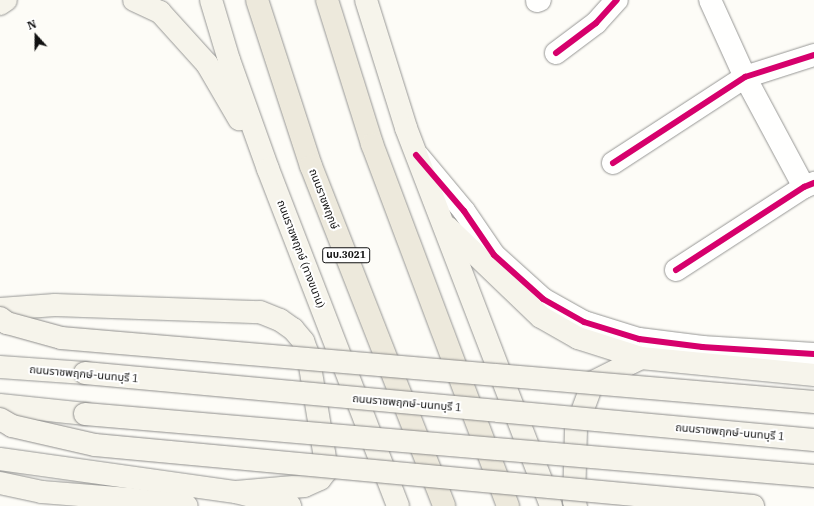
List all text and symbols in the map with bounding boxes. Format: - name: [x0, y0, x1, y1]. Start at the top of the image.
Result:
- north arrow: [16, 16, 56, 56]
- text: N: [25, 17, 38, 33]
- street label: ถนนราชพฤกษ์: [306, 167, 342, 231]
- street label: ถนนราชพฤกษ์ (ทางขนาน): [274, 198, 328, 310]
- road number: นบ.3021: [322, 247, 370, 263]
- street label: ถนนราชพฤกษ์-นนทบุรี 1: [29, 363, 139, 385]
- street label: ถนนราชพฤกษ์-นนทบุรี 1: [352, 392, 462, 414]
- street label: ถนนราชพฤกษ์-นนทบุรี 1: [675, 421, 785, 443]

